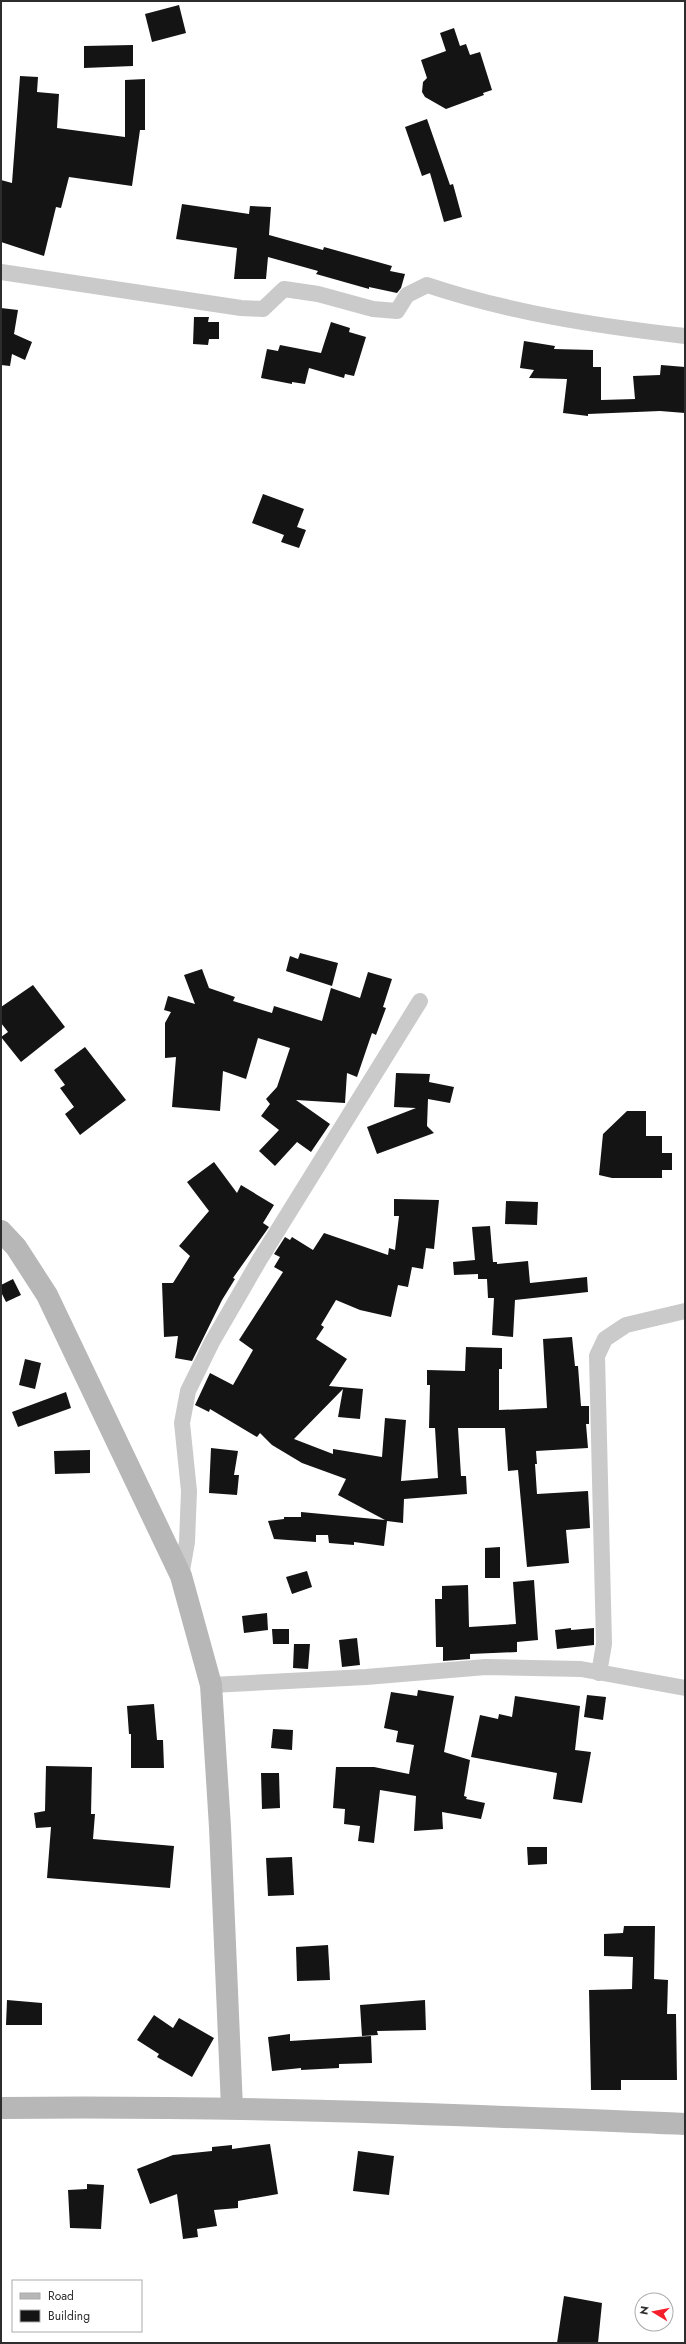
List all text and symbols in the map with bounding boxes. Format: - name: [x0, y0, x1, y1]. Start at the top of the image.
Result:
- legend: [12, 2280, 142, 2332]
- text: Road: [48, 2287, 74, 2305]
- north arrow: [634, 2292, 674, 2332]
- text: N: [636, 2305, 653, 2316]
- text: Building: [48, 2307, 90, 2325]

